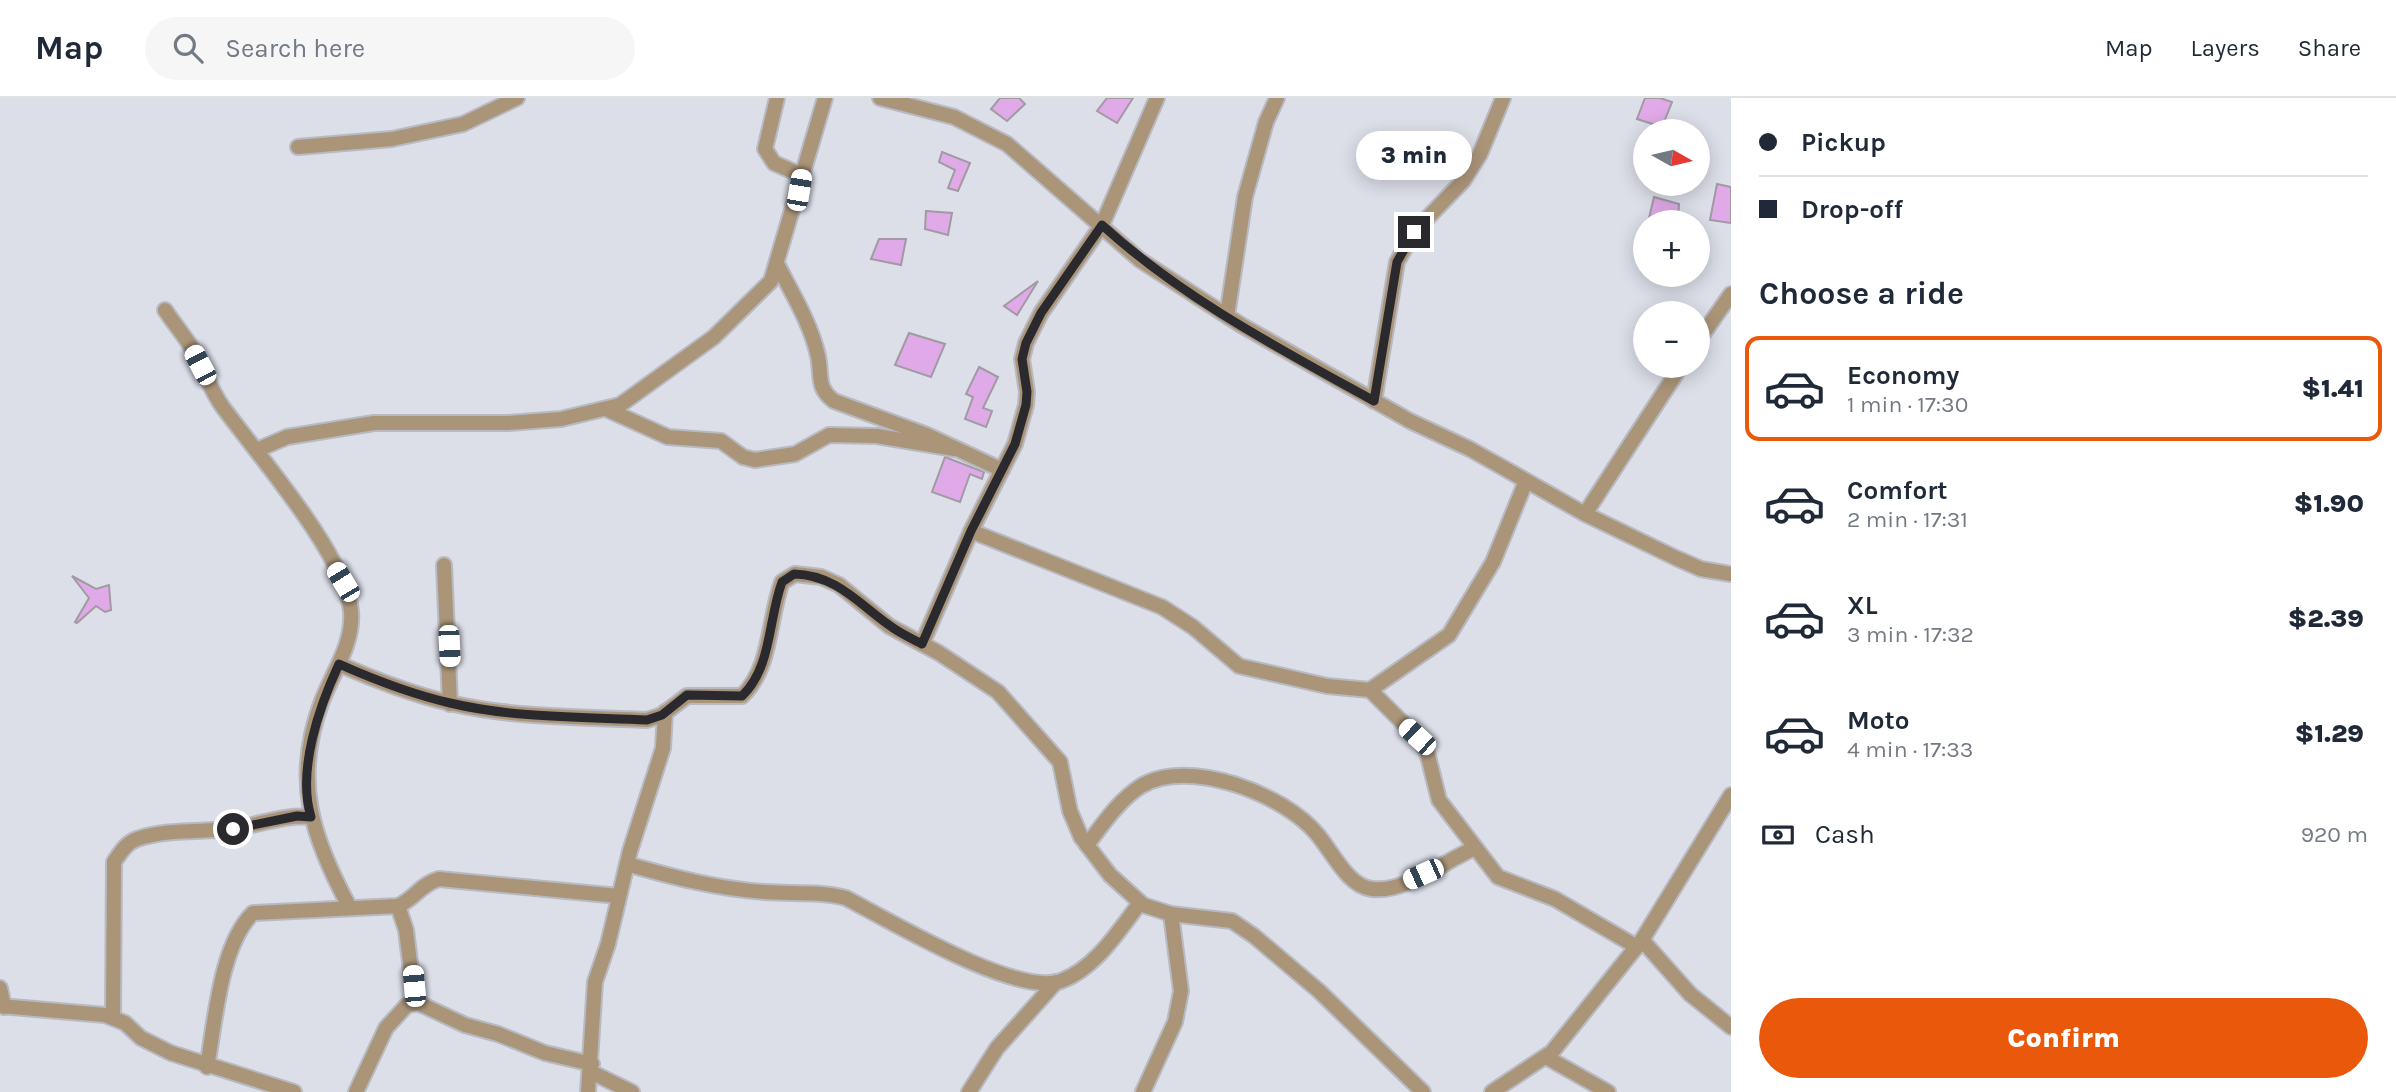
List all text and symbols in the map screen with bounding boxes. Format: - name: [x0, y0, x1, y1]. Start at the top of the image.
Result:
- search box: [145, 17, 635, 80]
- text: Map: [35, 29, 103, 67]
- icon: search: [169, 29, 207, 67]
- text: Search here: [225, 33, 365, 64]
- text: Map: [2105, 34, 2153, 62]
- text: Layers: [2191, 34, 2260, 62]
- text: Share: [2298, 34, 2361, 62]
- north arrow: [1633, 119, 1710, 196]
- map controls: [1633, 119, 1710, 378]
- text: Pickup: [1801, 127, 1886, 158]
- callout: 3 min: [1356, 130, 1472, 180]
- text: 3 min: [1381, 142, 1447, 169]
- car: [786, 167, 813, 213]
- text: Drop-off: [1801, 194, 1903, 225]
- button: +: [1633, 210, 1710, 287]
- route end: [1398, 216, 1430, 248]
- text: Choose a ride: [1759, 275, 1964, 312]
- button: −: [1633, 301, 1710, 378]
- car: [181, 342, 220, 388]
- icon: car: [1763, 357, 1826, 420]
- text: Economy: [1847, 360, 1959, 391]
- text: $1.41: [2301, 373, 2364, 404]
- text: 1 min · 17:30: [1847, 391, 1968, 418]
- icon: car: [1763, 472, 1826, 535]
- text: Comfort: [1847, 475, 1948, 506]
- text: $1.90: [2294, 488, 2364, 519]
- text: 2 min · 17:31: [1847, 506, 1968, 533]
- car: [324, 559, 363, 605]
- icon: car: [1763, 587, 1826, 650]
- text: XL: [1847, 590, 1878, 621]
- text: $2.39: [2288, 603, 2364, 634]
- text: 3 min · 17:32: [1847, 621, 1974, 648]
- car: [438, 624, 461, 668]
- icon: car: [1763, 702, 1826, 765]
- text: Moto: [1847, 705, 1909, 736]
- car: [1395, 715, 1440, 759]
- text: $1.29: [2295, 718, 2364, 749]
- text: 4 min · 17:33: [1847, 736, 1973, 763]
- route start: [217, 813, 249, 845]
- icon: cash: [1759, 816, 1797, 854]
- text: Cash: [1815, 819, 1875, 850]
- text: 920 m: [2301, 821, 2368, 848]
- car: [1400, 856, 1447, 892]
- car: [402, 964, 427, 1008]
- button: Confirm: [1759, 998, 2368, 1078]

